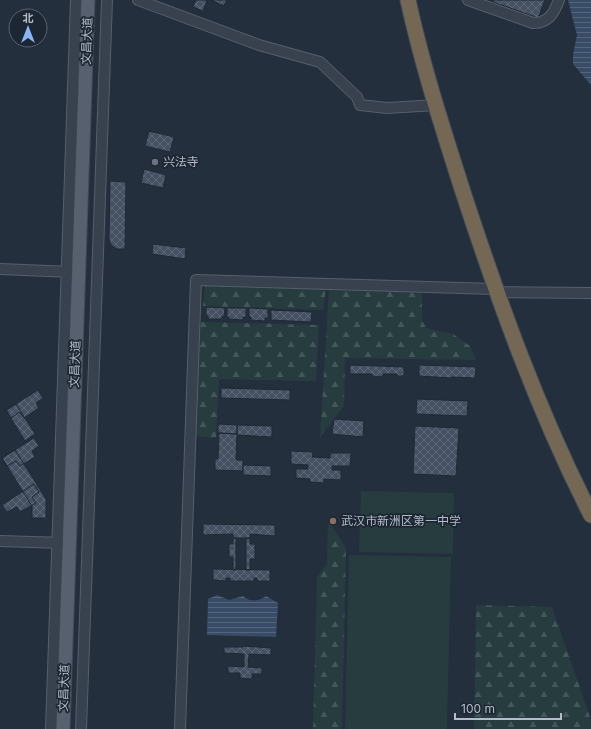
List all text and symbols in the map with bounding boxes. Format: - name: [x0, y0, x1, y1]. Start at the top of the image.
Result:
- north arrow: [8, 8, 48, 48]
- text: 北: [23, 11, 34, 25]
- street label: 文昌大道: [78, 17, 95, 65]
- place label: 兴法寺: [163, 154, 199, 169]
- marker: 兴法寺: [150, 157, 160, 167]
- street label: 文昌大道: [66, 340, 83, 388]
- place label: 武汉市新洲区第一中学: [341, 513, 461, 528]
- marker: 武汉市新洲区第一中学: [328, 516, 338, 526]
- street label: 文昌大道: [55, 664, 72, 712]
- scale bar: [455, 695, 561, 721]
- text: 100 m: [461, 701, 495, 716]

